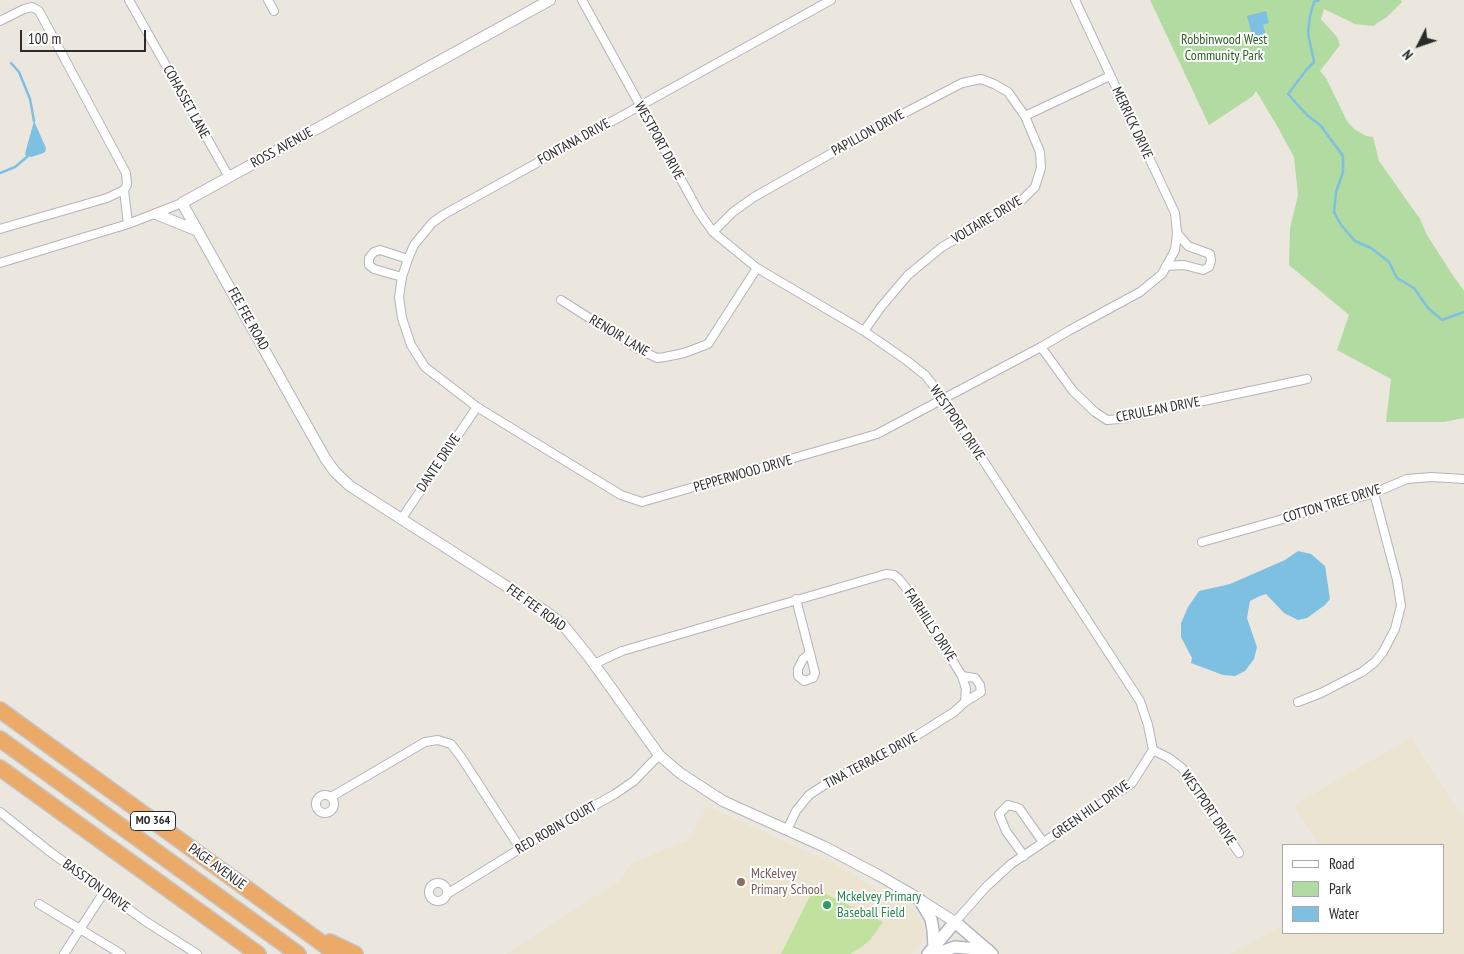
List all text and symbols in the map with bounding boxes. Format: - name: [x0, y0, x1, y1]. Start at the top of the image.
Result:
- scale bar: [22, 20, 149, 52]
- north arrow: [1394, 20, 1444, 70]
- text: 100 m: [28, 29, 61, 48]
- park label: Robbinwood West Community Park: [1181, 32, 1267, 64]
- text: N: [1398, 46, 1417, 64]
- street label: COHASSET LANE: [159, 62, 213, 142]
- street label: MERRICK DRIVE: [1108, 84, 1156, 162]
- street label: WESTPORT DRIVE: [631, 99, 687, 183]
- street label: PAPILLON DRIVE: [829, 106, 907, 160]
- street label: FONTANA DRIVE: [535, 115, 613, 169]
- street label: ROSS AVENUE: [248, 124, 316, 172]
- street label: VOLTAIRE DRIVE: [949, 192, 1025, 248]
- street label: FEE FEE ROAD: [224, 285, 272, 353]
- street label: RENOIR LANE: [586, 312, 652, 360]
- street label: WESTPORT DRIVE: [926, 382, 988, 464]
- street label: CERULEAN DRIVE: [1115, 394, 1201, 426]
- street label: DANTE DRIVE: [414, 431, 464, 495]
- street label: PEPPERWOOD DRIVE: [692, 452, 794, 496]
- street label: COTTON TREE DRIVE: [1281, 481, 1383, 527]
- street label: FEE FEE ROAD: [503, 581, 569, 635]
- street label: FAIRHILLS DRIVE: [900, 585, 960, 665]
- street label: TINA TERRACE DRIVE: [821, 729, 921, 793]
- street label: WESTPORT DRIVE: [1177, 767, 1239, 849]
- street label: GREEN HILL DRIVE: [1049, 777, 1133, 843]
- street label: RED ROBIN COURT: [512, 798, 600, 858]
- road number: MO 364: [130, 811, 176, 830]
- street label: PAGE AVENUE: [185, 840, 249, 894]
- legend: [1282, 844, 1444, 934]
- text: Road: [1329, 854, 1355, 873]
- street label: BASSTON DRIVE: [59, 856, 133, 916]
- place label: McKelvey Primary School: [751, 866, 823, 899]
- marker: McKelvey Primary School: [735, 876, 747, 888]
- text: Park: [1329, 879, 1351, 898]
- place label: Mckelvey Primary Baseball Field: [837, 889, 921, 922]
- marker: Mckelvey Primary Baseball Field: [821, 899, 833, 911]
- text: Water: [1329, 904, 1359, 923]

